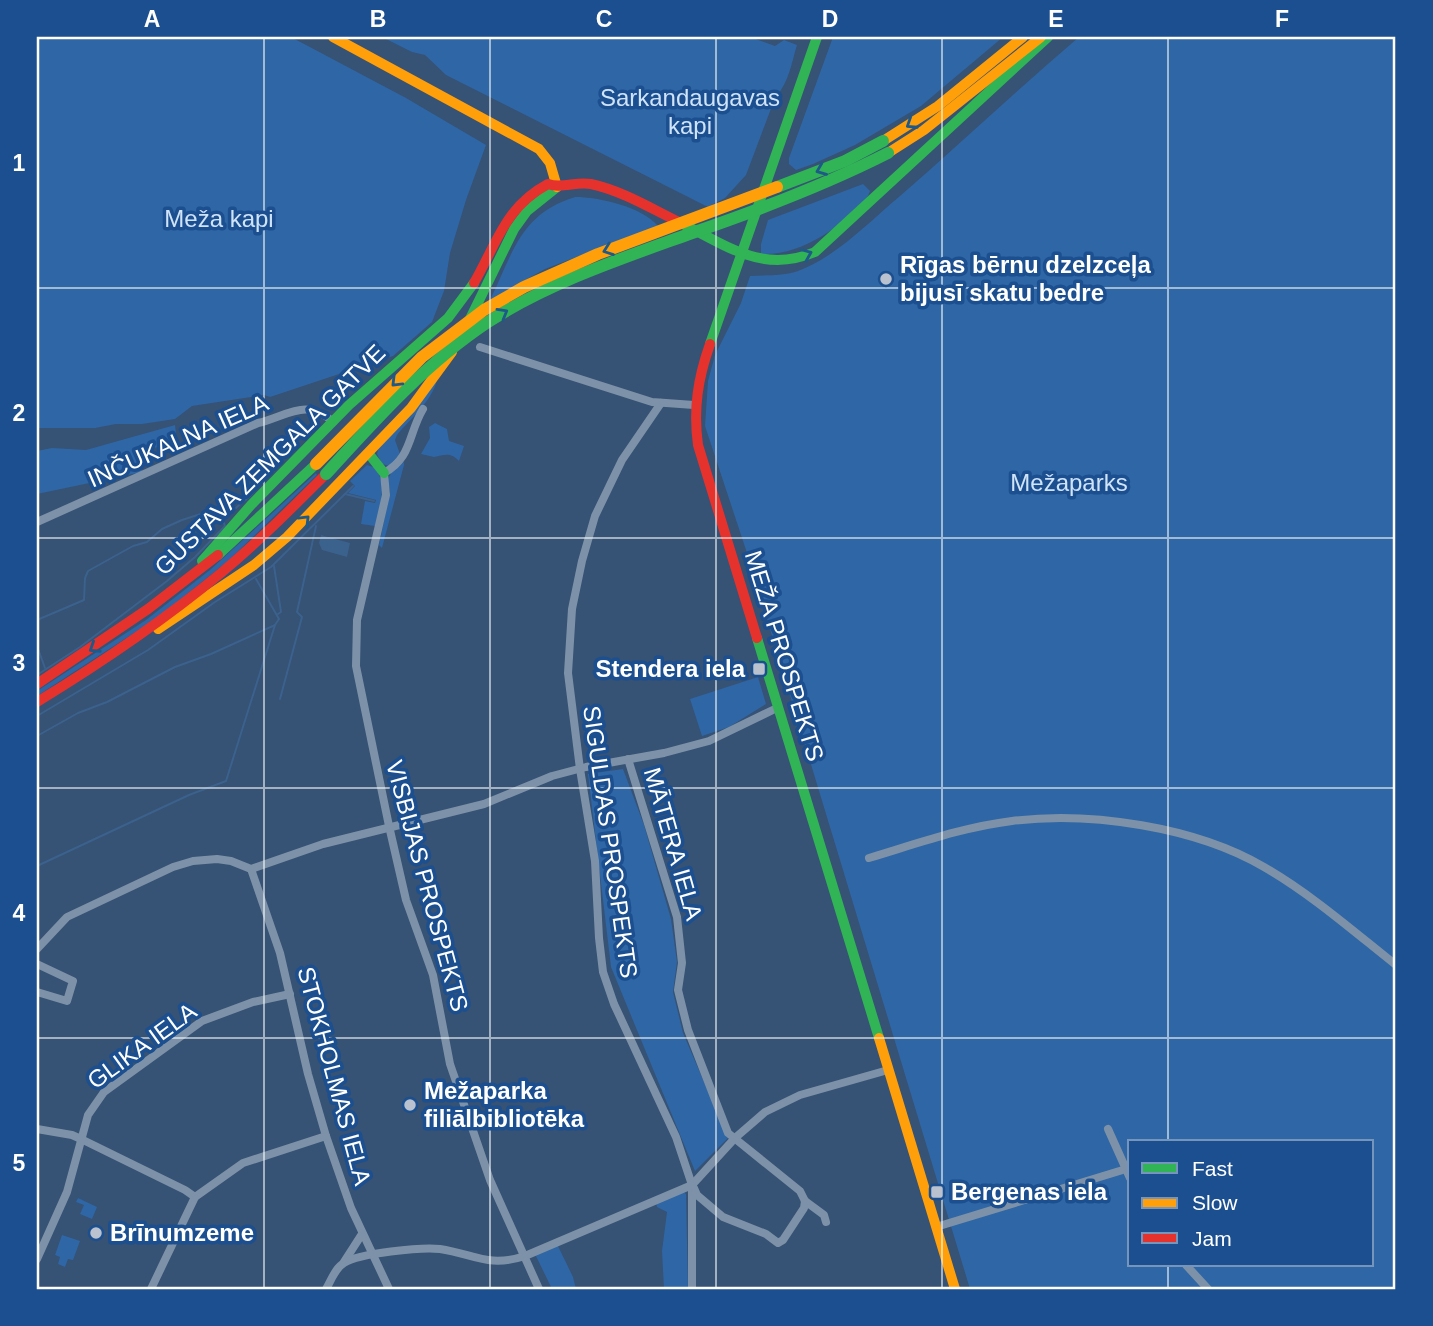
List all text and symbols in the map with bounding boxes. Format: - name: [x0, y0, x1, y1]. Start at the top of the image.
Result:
- text: A: [144, 6, 160, 32]
- text: B: [370, 6, 386, 32]
- text: C: [596, 6, 612, 32]
- text: D: [822, 6, 838, 32]
- text: E: [1048, 6, 1064, 32]
- text: F: [1275, 6, 1289, 32]
- park label: Sarkandaugavas kapi: [600, 84, 780, 139]
- one-way arrow: [906, 116, 919, 128]
- text: 1: [13, 150, 26, 176]
- one-way arrow: [816, 162, 828, 176]
- park label: Meža kapi: [164, 205, 274, 232]
- one-way arrow: [603, 242, 615, 256]
- one-way arrow: [801, 248, 813, 262]
- place label: Rīgas bērnu dzelzceļa bijusī skatu bedre: [900, 251, 1151, 306]
- marker: Rīgas bērnu dzelzceļa bijusī skatu bedre: [878, 271, 894, 287]
- one-way arrow: [496, 309, 509, 322]
- street label: GUSTAVA ZEMGALA GATVE: [149, 339, 390, 580]
- one-way arrow: [392, 374, 404, 386]
- street label: INČUKALNA IELA: [83, 389, 272, 492]
- text: 2: [13, 400, 25, 426]
- park label: Mežaparks: [1010, 469, 1128, 496]
- one-way arrow: [296, 515, 309, 528]
- street label: MEŽA PROSPEKTS: [740, 547, 829, 764]
- one-way arrow: [89, 639, 102, 652]
- text: 3: [13, 650, 25, 676]
- place label: Stendera iela: [596, 655, 746, 682]
- marker: Stendera iela: [751, 661, 767, 677]
- street label: SIGULDAS PROSPEKTS: [578, 704, 643, 980]
- street label: VISBIJAS PROSPEKTS: [381, 757, 474, 1014]
- street label: MĀTERA IELA: [639, 764, 708, 923]
- text: 4: [13, 900, 26, 926]
- street label: STOKHOLMAS IELA: [292, 964, 377, 1188]
- street label: GLIKA IELA: [82, 997, 201, 1094]
- place label: Mežaparka filiālbibliotēka: [424, 1077, 585, 1132]
- marker: Mežaparka filiālbibliotēka: [402, 1097, 418, 1113]
- legend: [1128, 1140, 1374, 1266]
- text: 5: [13, 1150, 26, 1176]
- text: Fast: [1192, 1157, 1233, 1180]
- place label: Bergenas iela: [951, 1178, 1108, 1205]
- marker: Bergenas iela: [929, 1184, 945, 1200]
- text: Slow: [1192, 1191, 1238, 1214]
- place label: Brīnumzeme: [110, 1219, 254, 1246]
- marker: Brīnumzeme: [88, 1225, 104, 1241]
- text: Jam: [1192, 1227, 1232, 1250]

